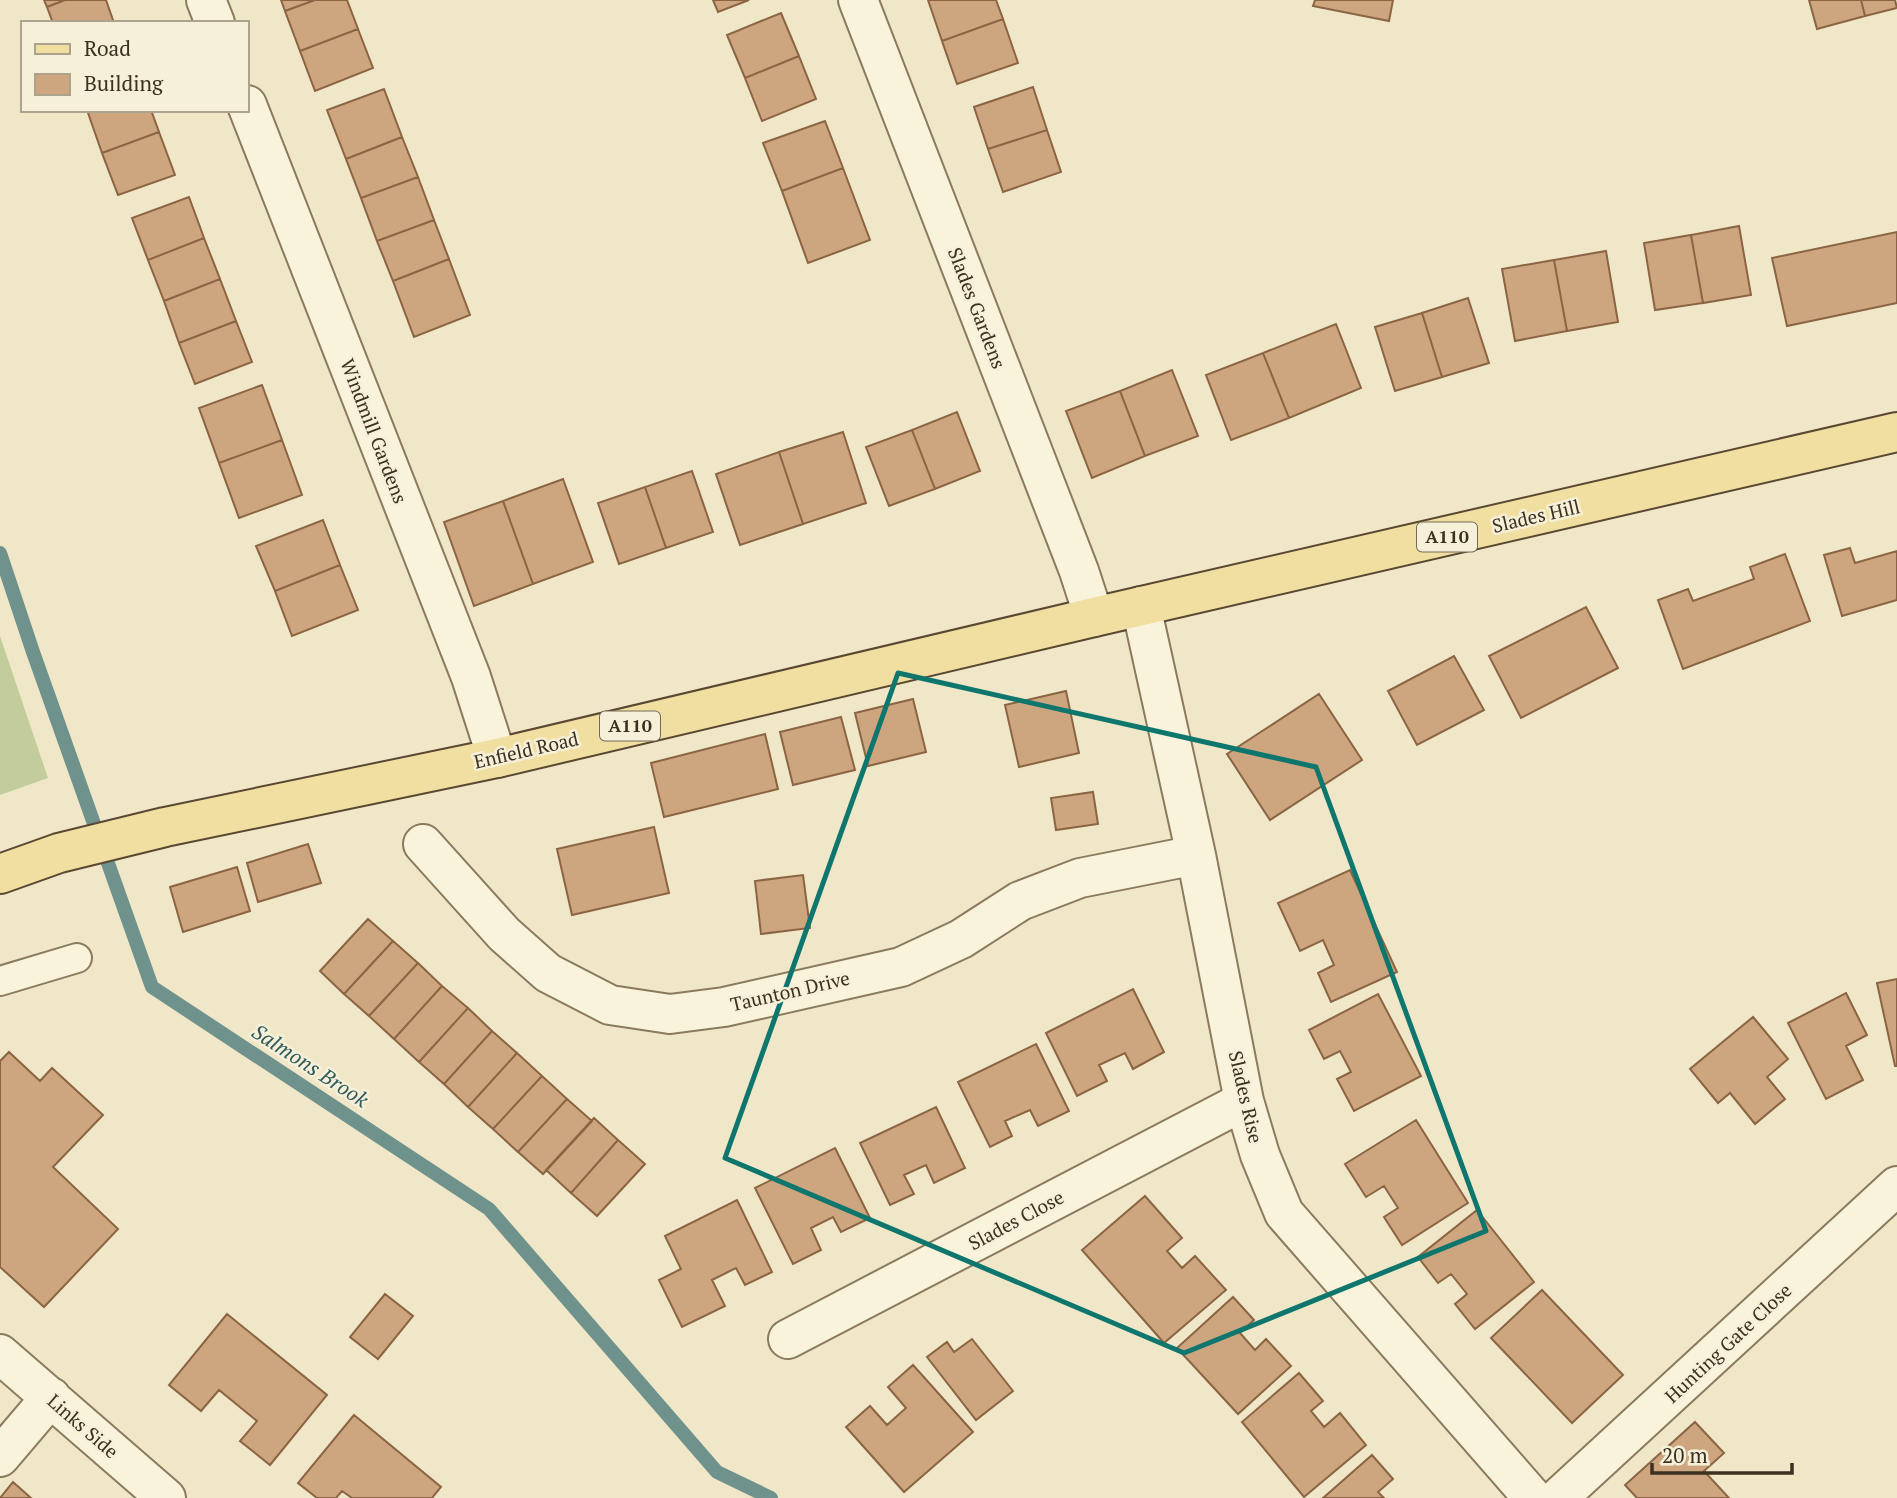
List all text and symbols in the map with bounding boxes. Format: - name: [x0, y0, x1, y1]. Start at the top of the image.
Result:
- legend: [21, 21, 248, 112]
- text: Road: [84, 34, 131, 62]
- text: Building: [84, 69, 164, 97]
- street label: Slades Gardens: [943, 244, 1012, 372]
- street label: Windmill Gardens: [335, 355, 414, 507]
- street label: Slades Hill: [1490, 493, 1582, 538]
- road number: A110: [1417, 522, 1477, 552]
- road number: A110: [600, 712, 660, 740]
- street label: Enfield Road: [471, 725, 581, 774]
- street label: Taunton Drive: [728, 965, 852, 1016]
- water label: Salmons Brook: [247, 1017, 375, 1114]
- street label: Slades Rise: [1224, 1048, 1269, 1146]
- street label: Slades Close: [964, 1184, 1068, 1255]
- street label: Hunting Gate Close: [1659, 1277, 1796, 1408]
- street label: Links Side: [43, 1388, 124, 1463]
- scale bar: [1652, 1432, 1792, 1476]
- text: 20 m: [1662, 1441, 1708, 1469]

